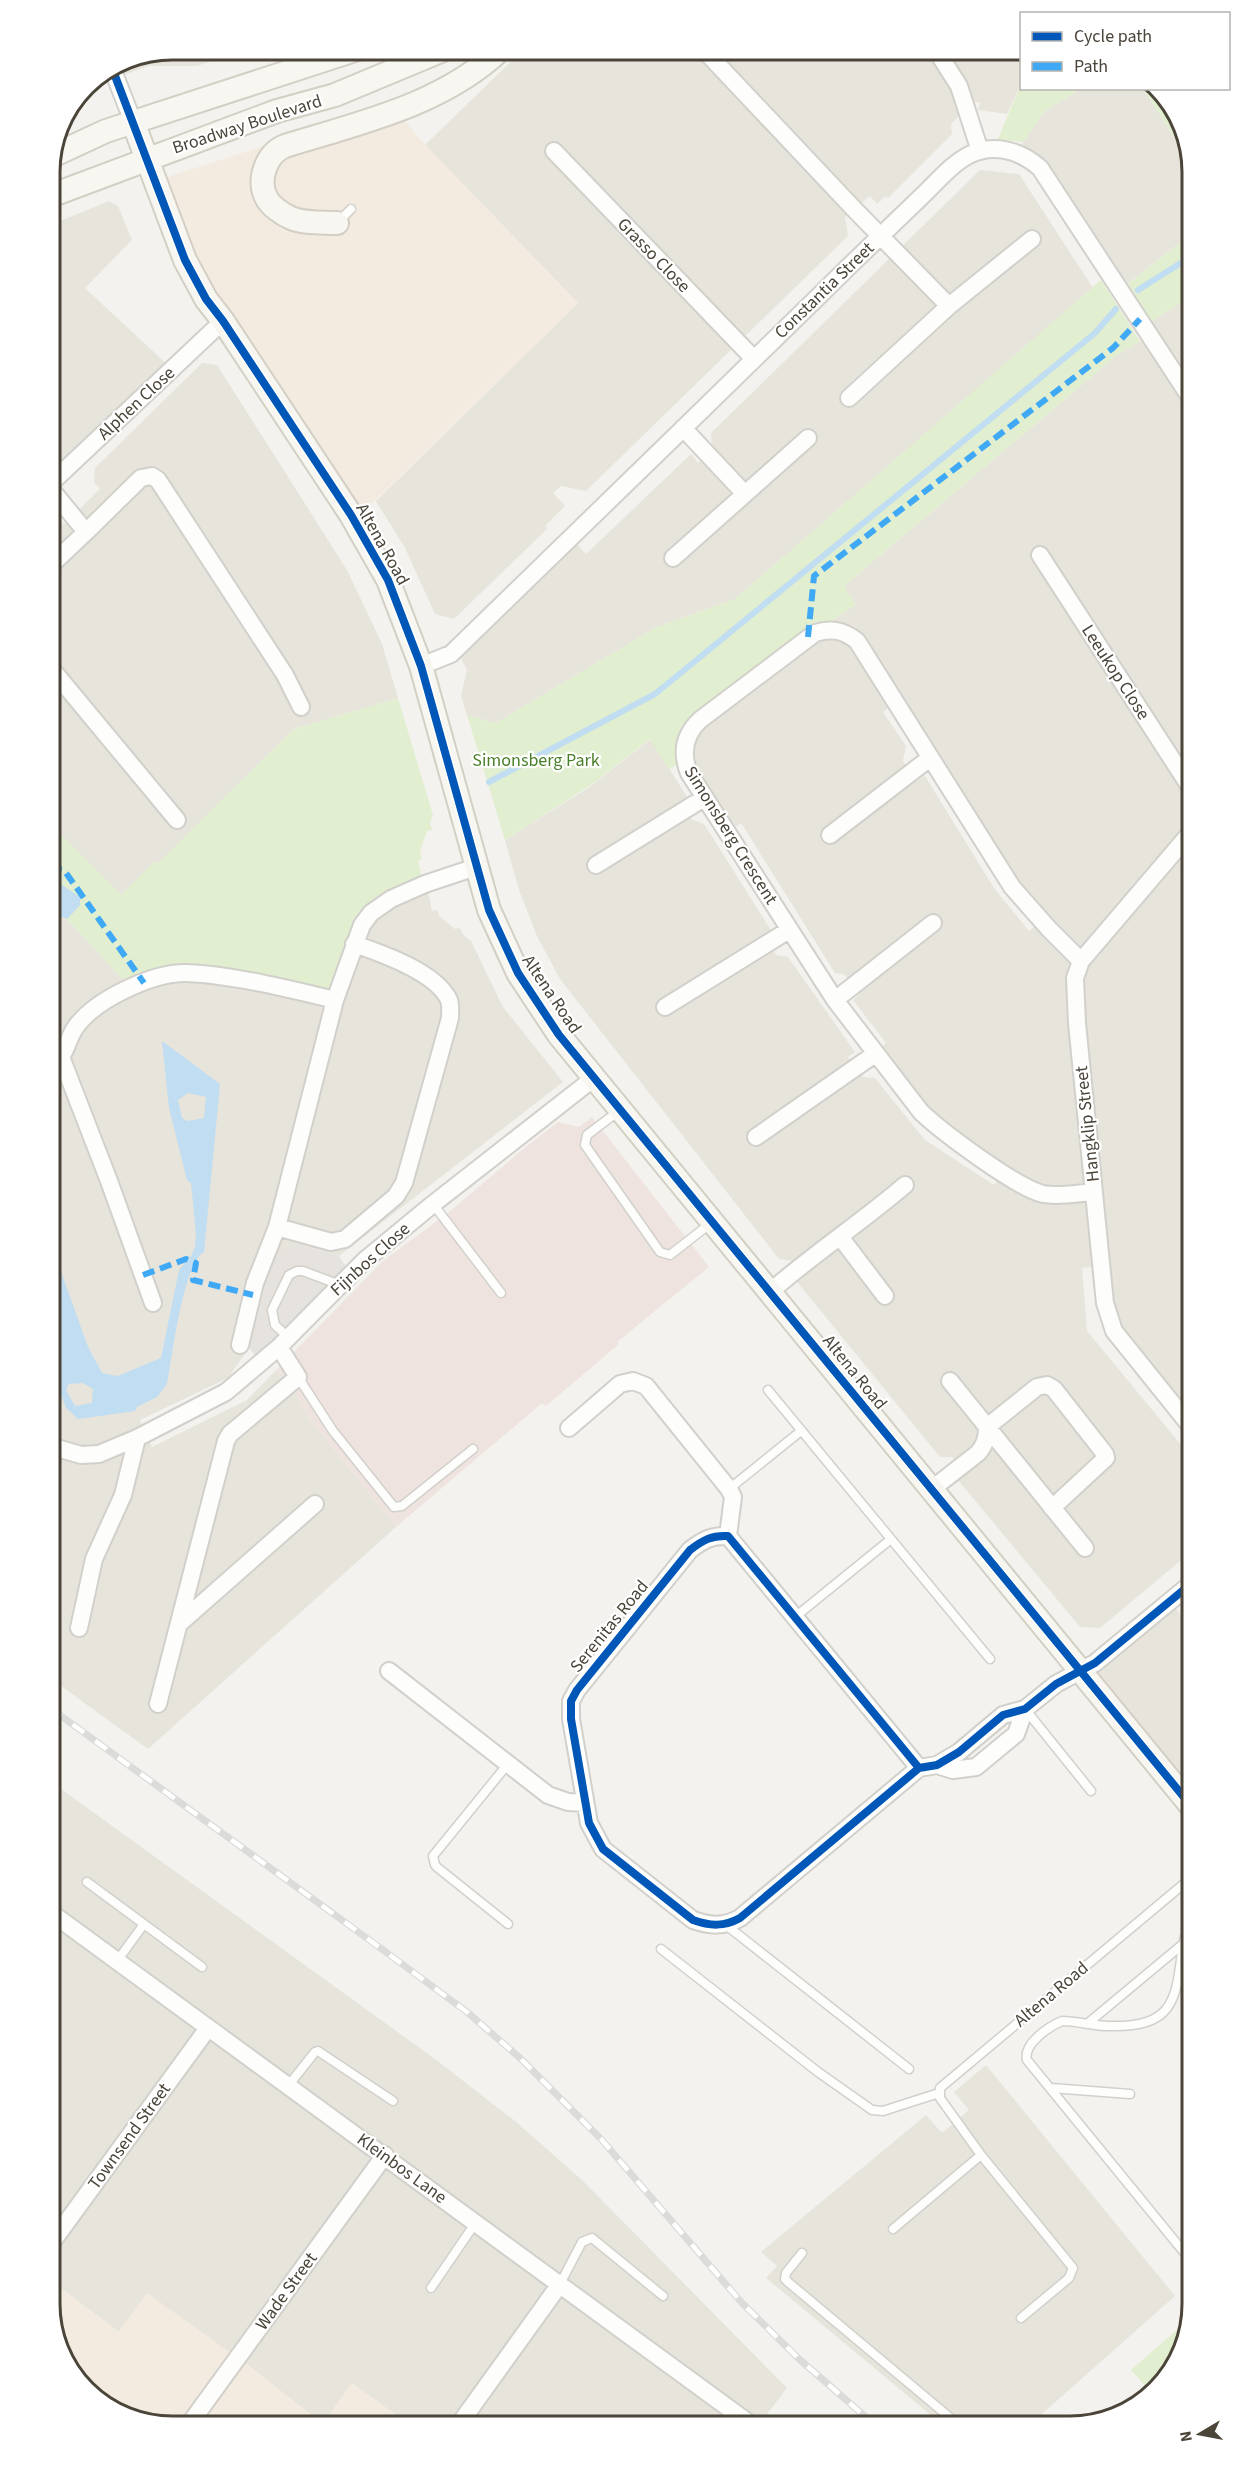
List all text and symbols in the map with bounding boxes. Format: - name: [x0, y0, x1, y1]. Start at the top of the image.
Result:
- legend: [1020, 12, 1230, 90]
- text: Cycle path: [1074, 24, 1152, 49]
- text: Path: [1074, 54, 1108, 79]
- street label: Broadway Boulevard: [169, 88, 325, 160]
- street label: Grasso Close: [611, 212, 696, 298]
- street label: Constantia Street: [769, 236, 880, 344]
- street label: Alphen Close: [92, 361, 181, 446]
- street label: Altena Road: [350, 499, 415, 590]
- street label: Leeukop Close: [1075, 620, 1156, 725]
- park label: Simonsberg Park: [472, 748, 600, 773]
- street label: Simonsberg Crescent: [678, 761, 783, 909]
- street label: Altena Road: [516, 950, 587, 1039]
- street label: Hangklip Street: [1069, 1065, 1106, 1183]
- street label: Fijnbos Close: [325, 1217, 416, 1302]
- street label: Altena Road: [816, 1329, 893, 1415]
- street label: Serenitas Road: [564, 1575, 654, 1678]
- street label: Altena Road: [1009, 1956, 1094, 2033]
- street label: Townsend Street: [82, 2078, 177, 2195]
- street label: Kleinbos Lane: [352, 2127, 452, 2210]
- street label: Wade Street: [250, 2247, 323, 2335]
- north arrow: [1170, 2404, 1230, 2464]
- text: N: [1174, 2429, 1198, 2444]

